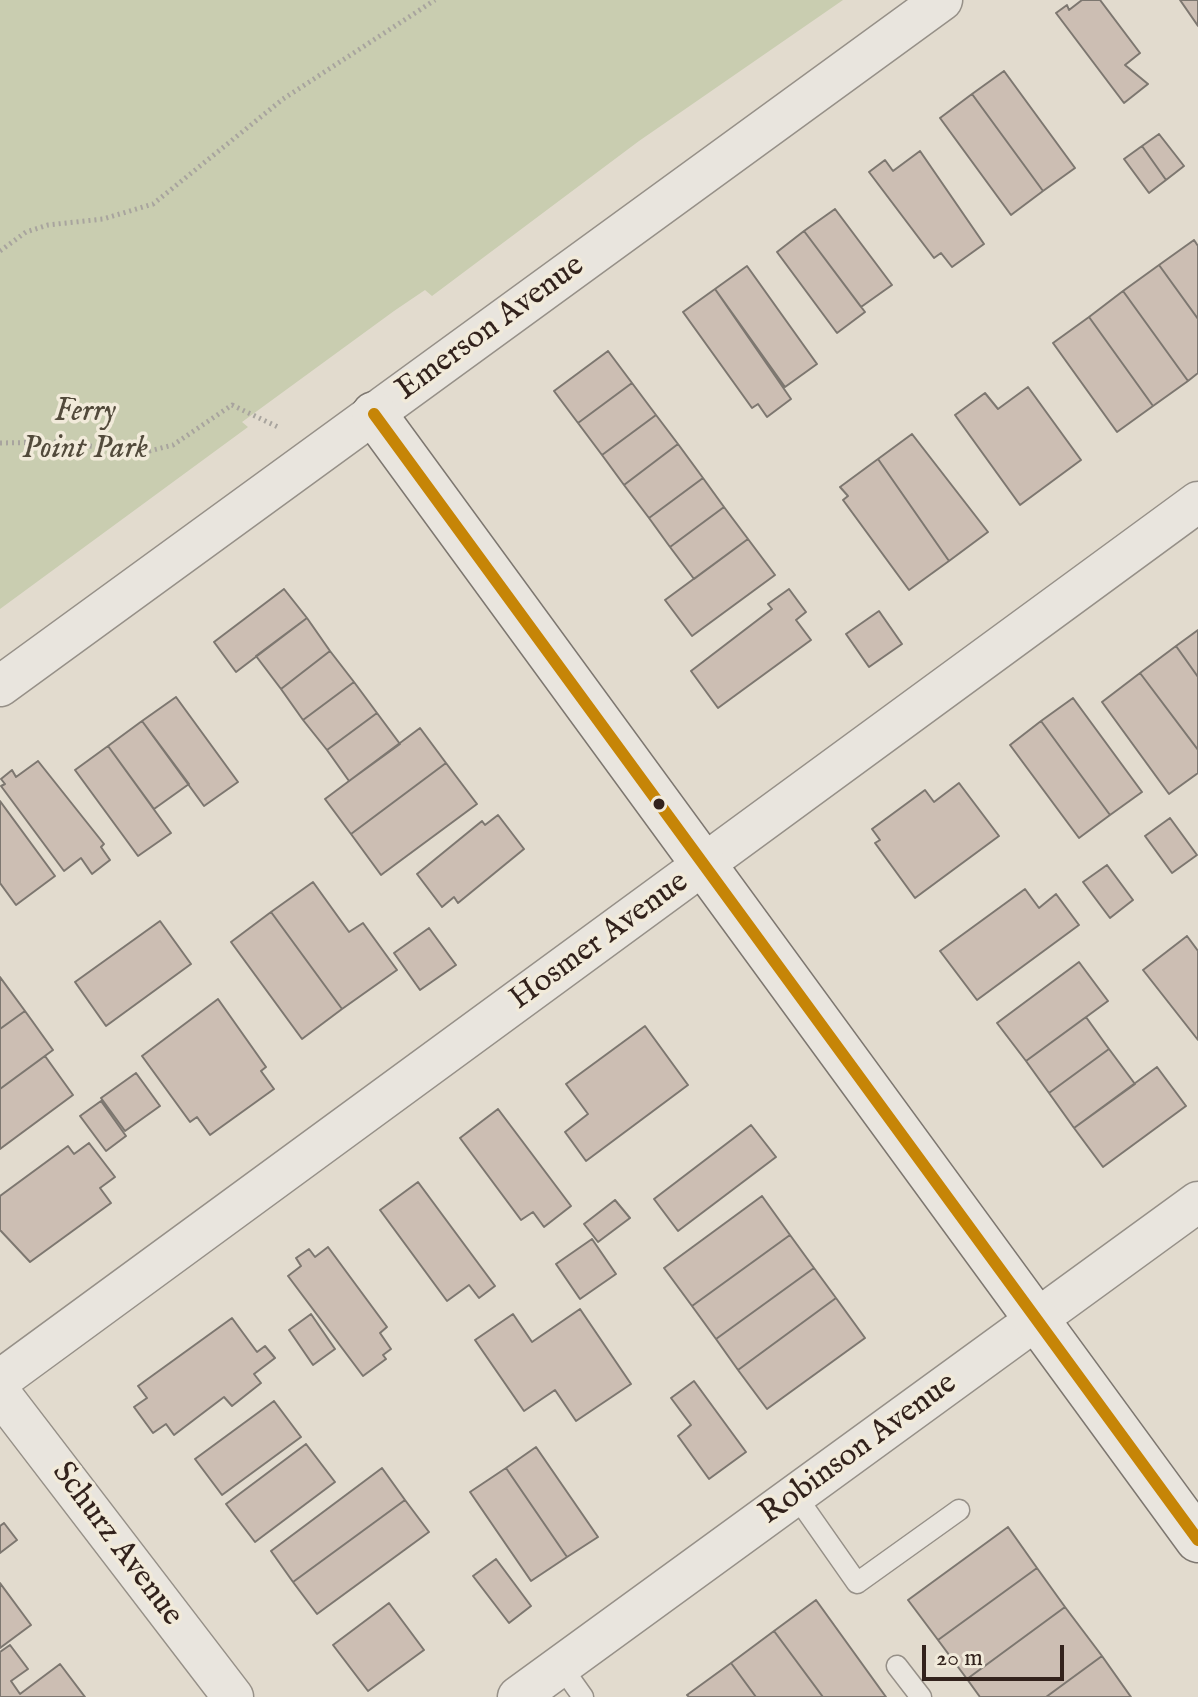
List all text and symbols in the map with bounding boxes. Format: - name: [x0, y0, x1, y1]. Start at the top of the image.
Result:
- street label: Emerson Avenue: [389, 248, 593, 410]
- park label: Ferry Point Park: [22, 394, 148, 469]
- unlabelled marker: [651, 796, 667, 812]
- street label: Hosmer Avenue: [503, 864, 697, 1020]
- street label: Robinson Avenue: [753, 1366, 965, 1534]
- street label: Schurz Avenue: [42, 1456, 190, 1634]
- scale bar: [926, 1629, 1068, 1679]
- text: 20 m: [936, 1643, 983, 1674]

